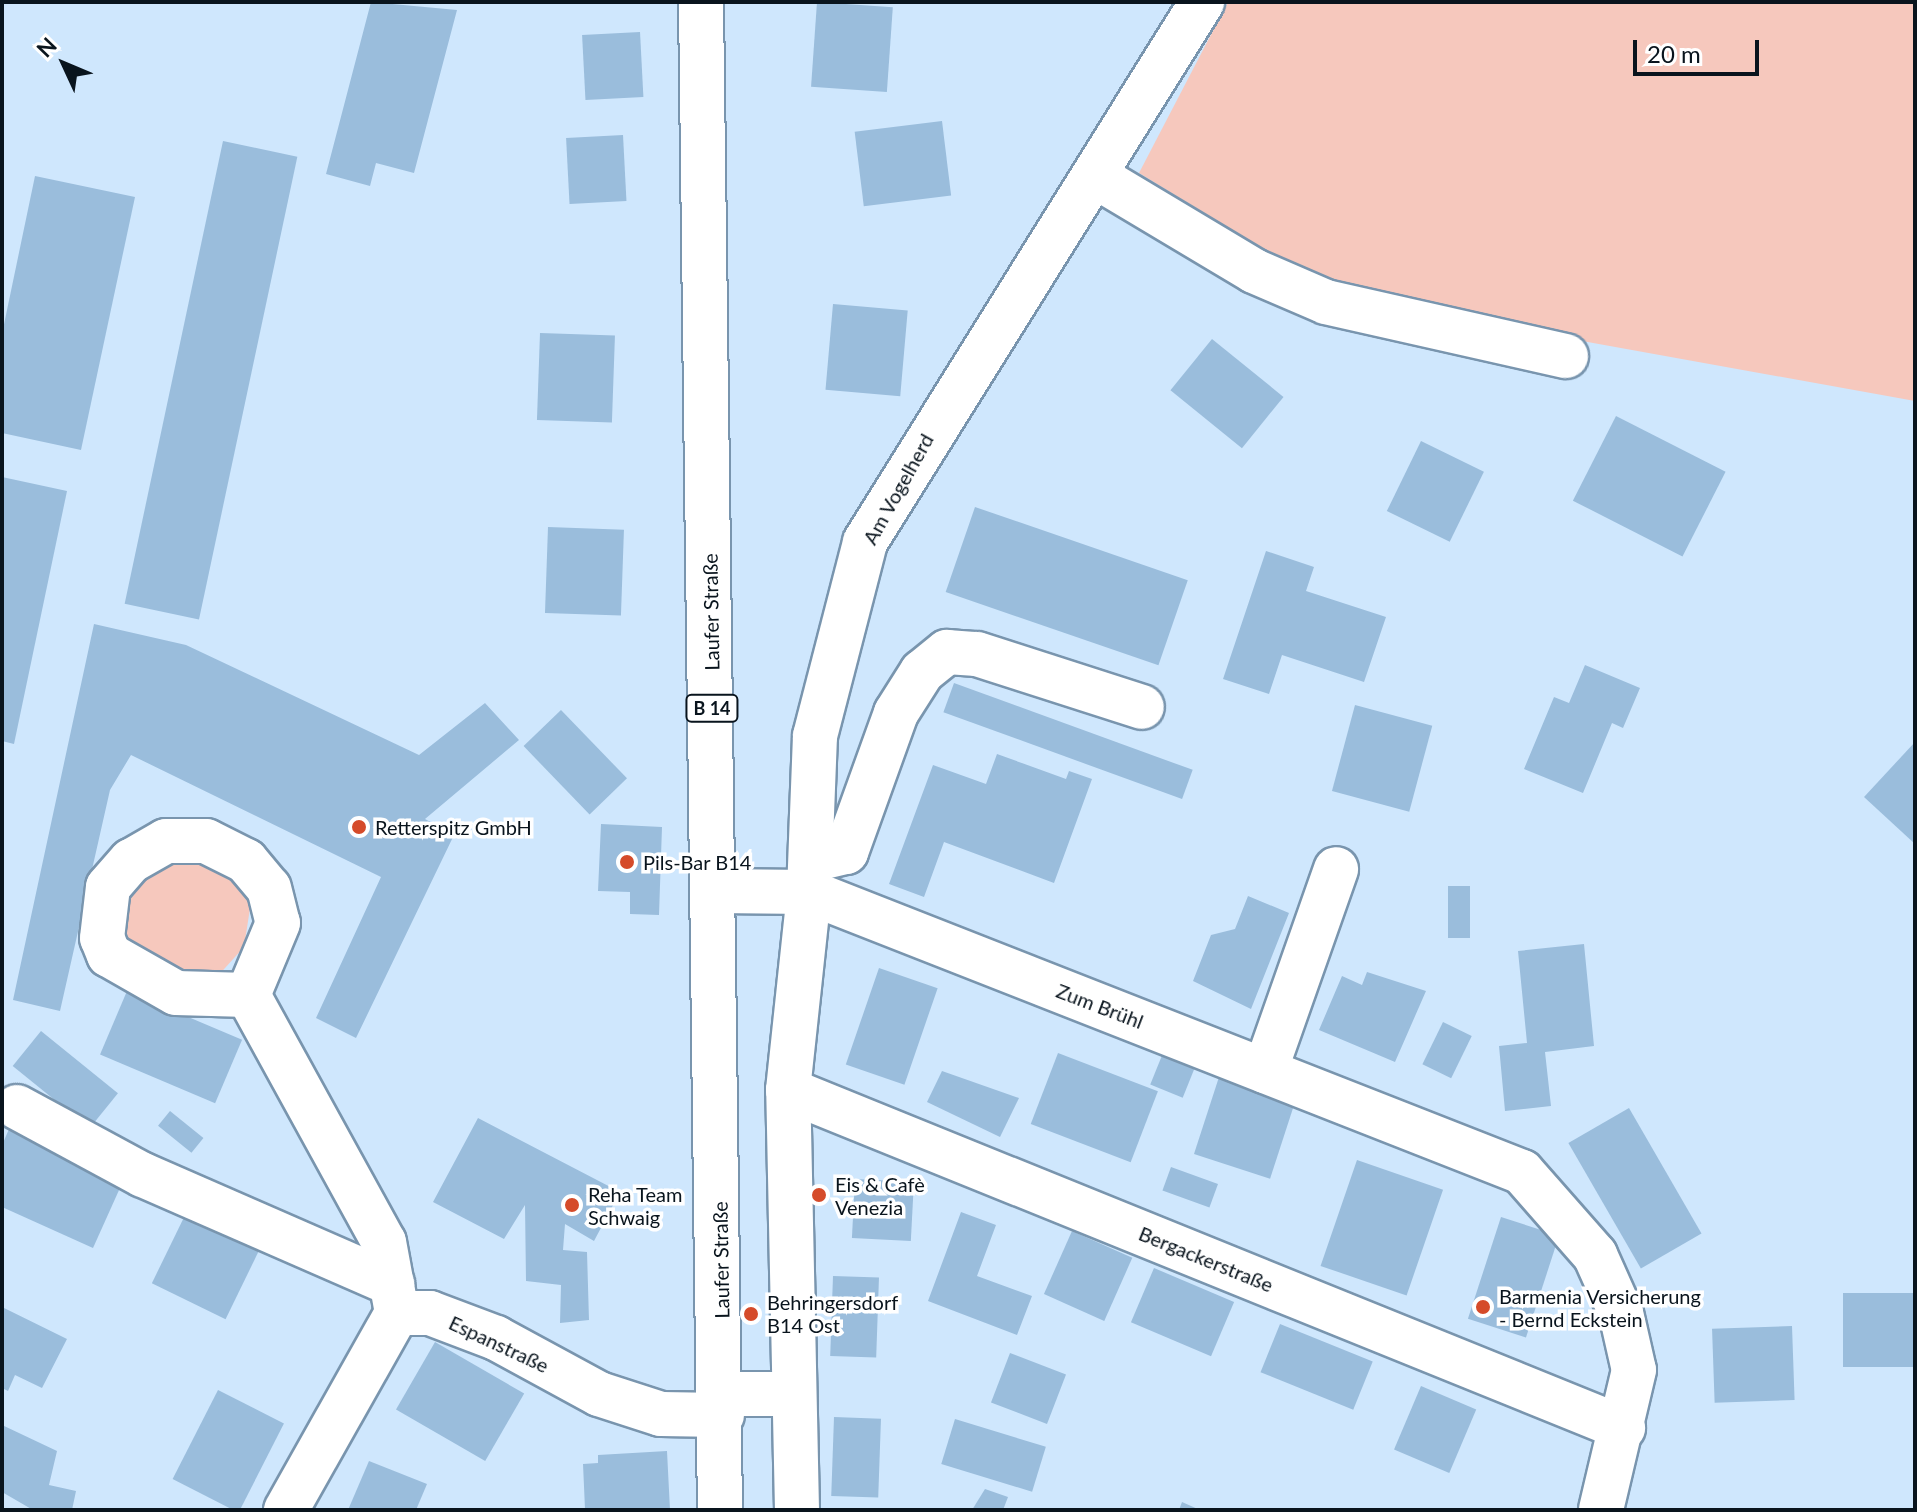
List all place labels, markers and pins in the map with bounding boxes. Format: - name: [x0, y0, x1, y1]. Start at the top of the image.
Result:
- place label: Retterspitz GmbH: [375, 815, 532, 839]
- marker: Retterspitz GmbH: [350, 818, 368, 836]
- place label: Pils-Bar B14: [643, 850, 752, 874]
- marker: Pils-Bar B14: [618, 853, 636, 871]
- place label: Eis & Cafè Venezia: [835, 1172, 925, 1219]
- place label: Reha Team Schwaig: [588, 1182, 683, 1229]
- marker: Eis & Cafè Venezia: [810, 1186, 828, 1204]
- marker: Reha Team Schwaig: [563, 1196, 581, 1214]
- place label: Barmenia Versicherung - Bernd Eckstein: [1499, 1284, 1702, 1331]
- place label: Behringersdorf B14 Ost: [767, 1290, 898, 1337]
- marker: Barmenia Versicherung - Bernd Eckstein: [1474, 1298, 1492, 1316]
- marker: Behringersdorf B14 Ost: [742, 1305, 760, 1323]

